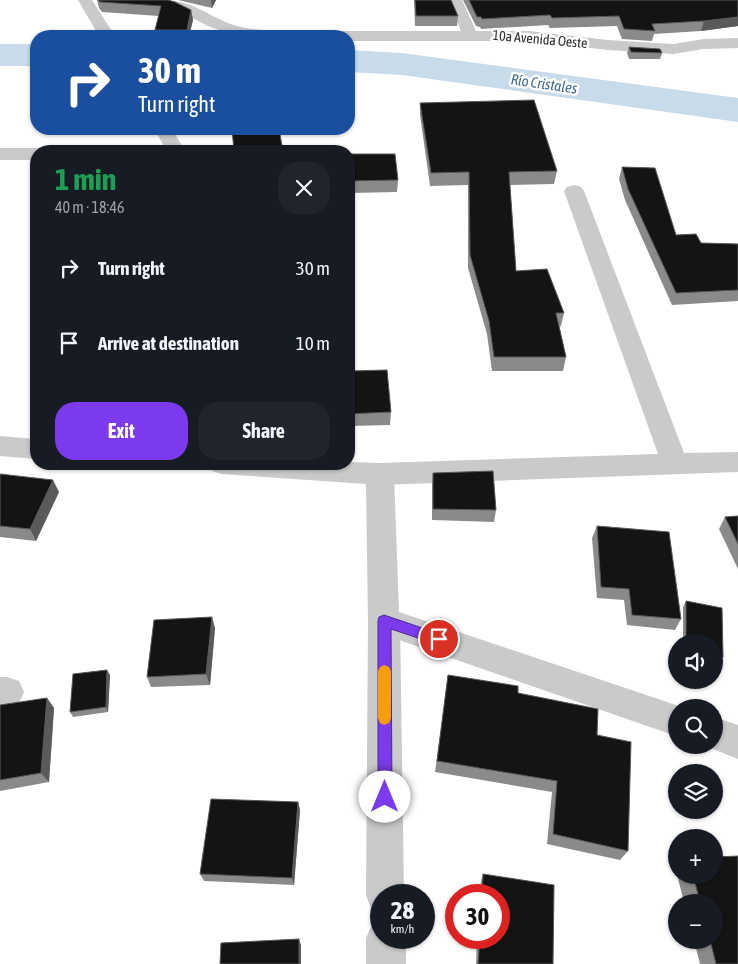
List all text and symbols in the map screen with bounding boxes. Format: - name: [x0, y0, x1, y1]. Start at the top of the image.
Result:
- street label: 10a Avenida Oeste: [492, 27, 588, 51]
- icon: right: [55, 50, 120, 115]
- text: 30 m: [138, 50, 201, 90]
- water label: Río Cristales: [510, 70, 578, 97]
- text: Turn right: [138, 91, 215, 117]
- text: 1 min: [55, 162, 116, 196]
- button: close: [278, 162, 330, 214]
- text: 40 m · 18:46: [55, 198, 125, 216]
- icon: right: [55, 254, 83, 282]
- text: Turn right: [98, 257, 165, 279]
- text: 30 m: [296, 257, 330, 279]
- icon: arrive: [55, 329, 83, 357]
- text: Arrive at destination: [98, 332, 239, 354]
- text: 10 m: [296, 332, 330, 354]
- button: Exit: [55, 402, 188, 460]
- button: Share: [198, 402, 330, 460]
- pin: [418, 618, 460, 660]
- icon: arrive: [425, 625, 453, 653]
- map controls: [668, 634, 723, 949]
- button: sound: [668, 634, 723, 689]
- button: search: [668, 699, 723, 754]
- button: layers: [668, 764, 723, 819]
- position arrow: [358, 770, 410, 822]
- button: +: [668, 829, 723, 884]
- speed limit sign: 30: [445, 884, 510, 949]
- button: −: [668, 894, 723, 949]
- text: 28: [391, 896, 414, 924]
- text: km/h: [391, 922, 414, 936]

